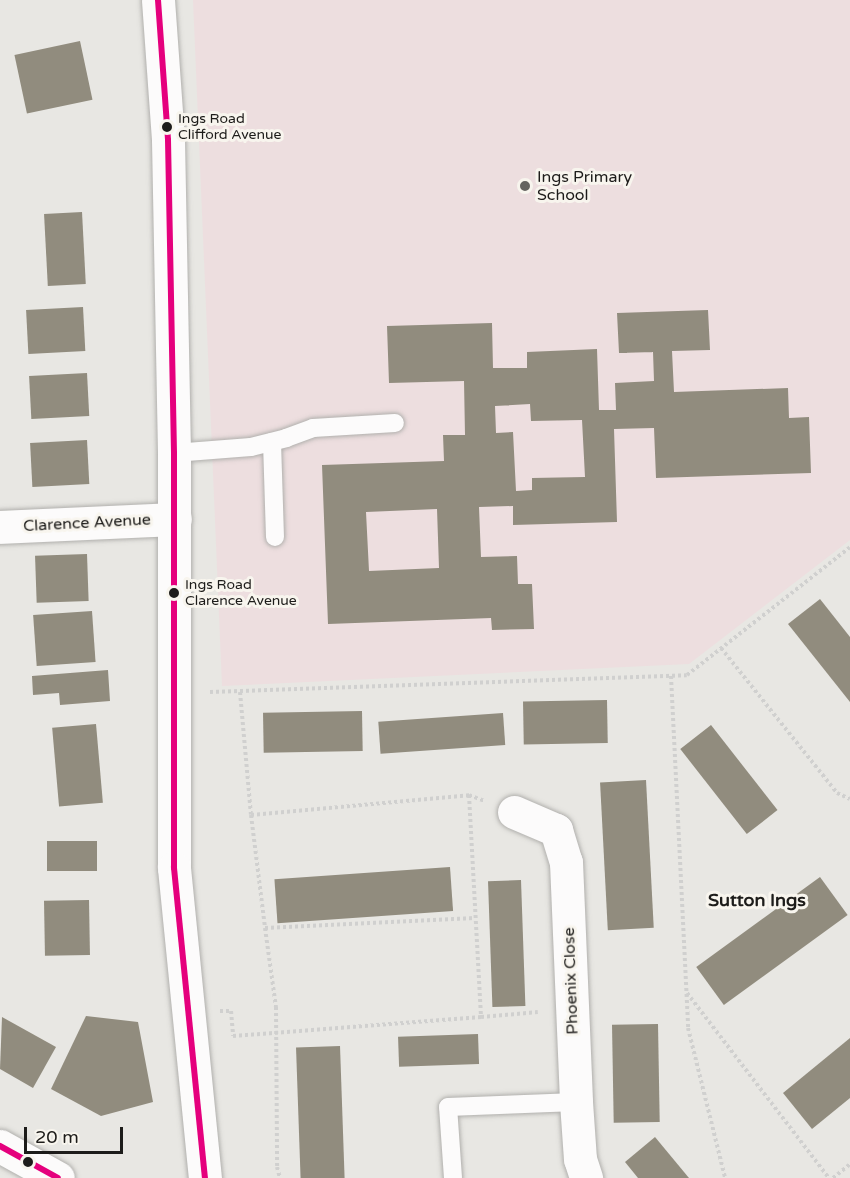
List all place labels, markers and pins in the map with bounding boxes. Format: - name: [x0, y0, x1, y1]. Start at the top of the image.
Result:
- place label: Ings Road Clifford Avenue: [178, 111, 281, 144]
- marker: Ings Road Clifford Avenue: [161, 121, 173, 133]
- place label: Ings Primary School: [537, 167, 632, 205]
- marker: Ings Primary School: [518, 179, 532, 193]
- place label: Ings Road Clarence Avenue: [185, 577, 297, 610]
- marker: Ings Road Clarence Avenue: [168, 587, 180, 599]
- unlabelled marker: [22, 1156, 34, 1168]

